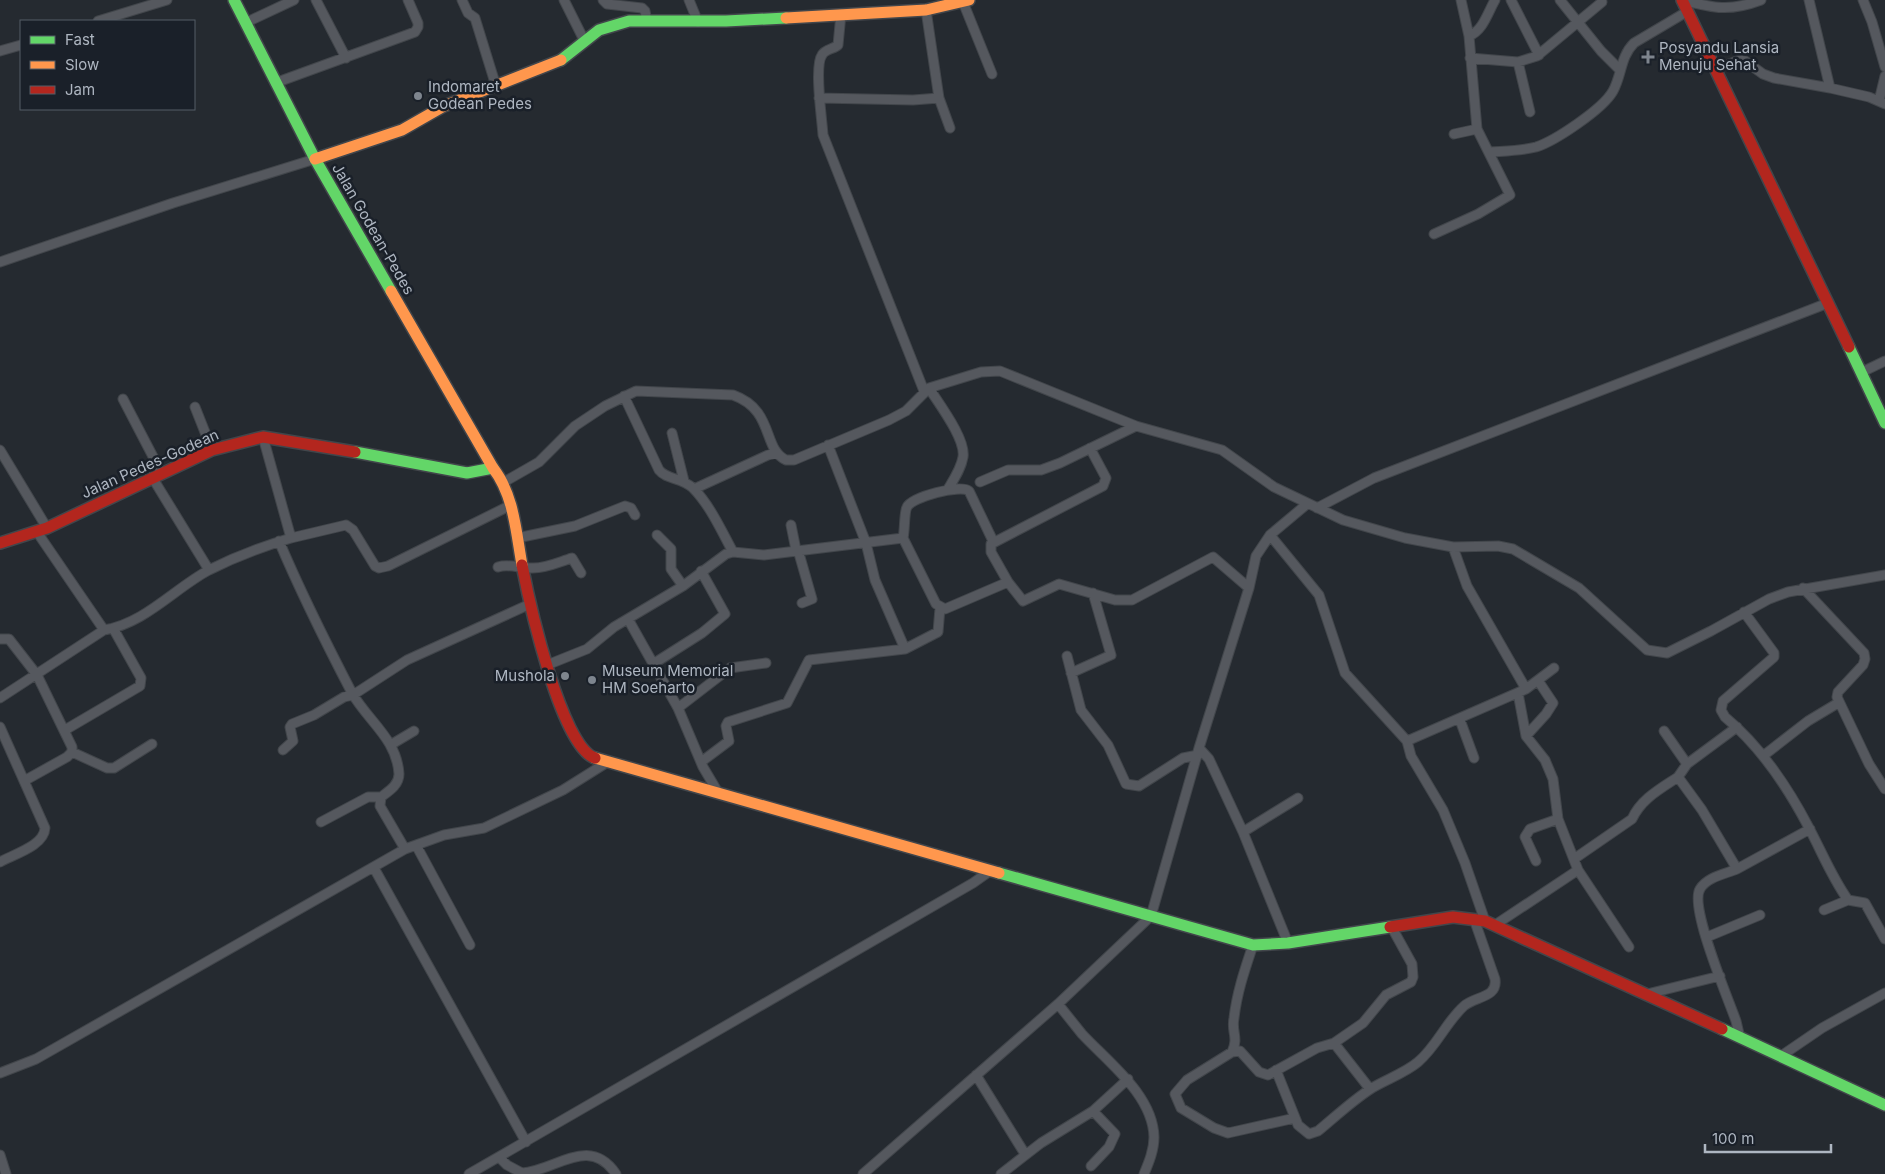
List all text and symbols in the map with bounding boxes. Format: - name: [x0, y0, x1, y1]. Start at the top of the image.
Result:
- legend: [20, 20, 195, 110]
- text: Fast: [65, 30, 95, 49]
- place label: Posyandu Lansia Menuju Sehat: [1659, 38, 1779, 74]
- marker: Posyandu Lansia Menuju Sehat: [1641, 50, 1655, 64]
- text: Slow: [65, 55, 99, 74]
- place label: Indomaret Godean Pedes: [428, 77, 532, 113]
- text: Jam: [65, 80, 95, 99]
- marker: Indomaret Godean Pedes: [412, 90, 424, 102]
- street label: Jalan Godean-Pedes: [328, 160, 419, 298]
- street label: Jalan Pedes-Godean: [78, 425, 222, 502]
- place label: Museum Memorial HM Soeharto: [602, 661, 733, 697]
- place label: Mushola: [495, 666, 555, 685]
- marker: Mushola: [559, 670, 571, 682]
- marker: Museum Memorial HM Soeharto: [586, 674, 598, 686]
- scale bar: [1705, 1122, 1831, 1154]
- text: 100 m: [1712, 1129, 1754, 1148]

